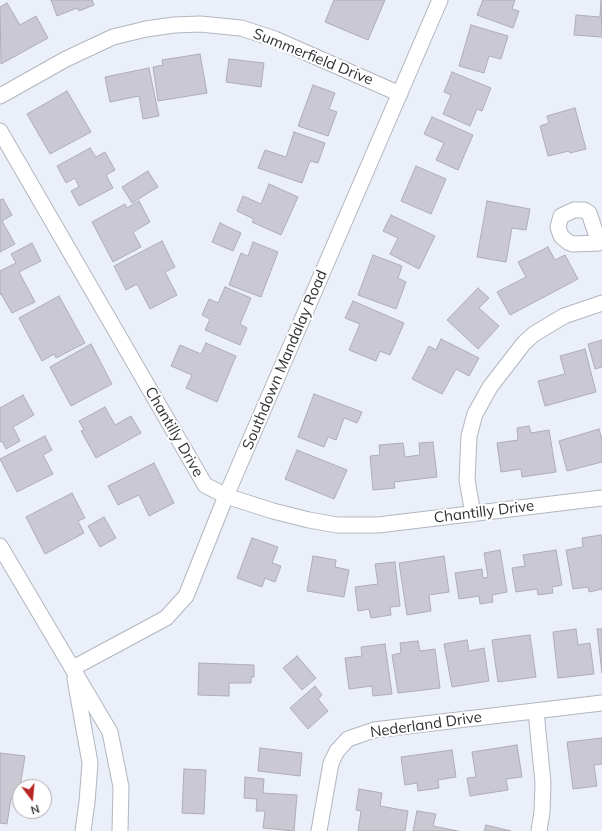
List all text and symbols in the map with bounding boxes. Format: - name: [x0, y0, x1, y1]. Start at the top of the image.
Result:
- street label: Summerfield Drive: [250, 25, 376, 89]
- street label: Southdown Mandalay Road: [239, 267, 331, 453]
- street label: Chantilly Drive: [141, 384, 207, 480]
- street label: Chantilly Drive: [433, 497, 535, 527]
- street label: Nederland Drive: [369, 708, 483, 742]
- north arrow: [12, 779, 52, 819]
- text: N: [29, 802, 41, 817]

